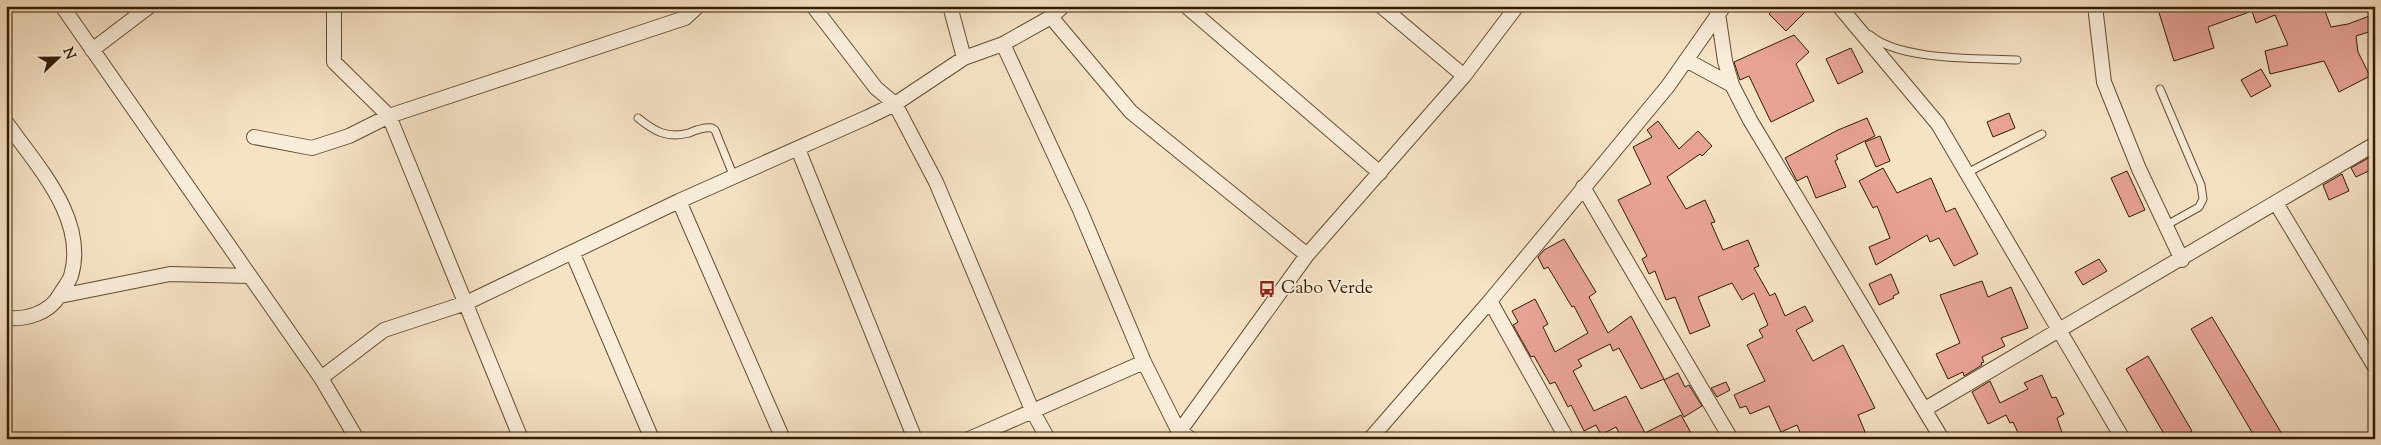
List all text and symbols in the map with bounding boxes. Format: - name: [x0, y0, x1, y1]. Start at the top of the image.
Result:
- north arrow: [32, 32, 82, 82]
- text: N: [57, 45, 80, 63]
- place label: Cabo Verde: [1281, 276, 1373, 302]
- bus stop icon: Cabo Verde: [1257, 279, 1277, 299]

